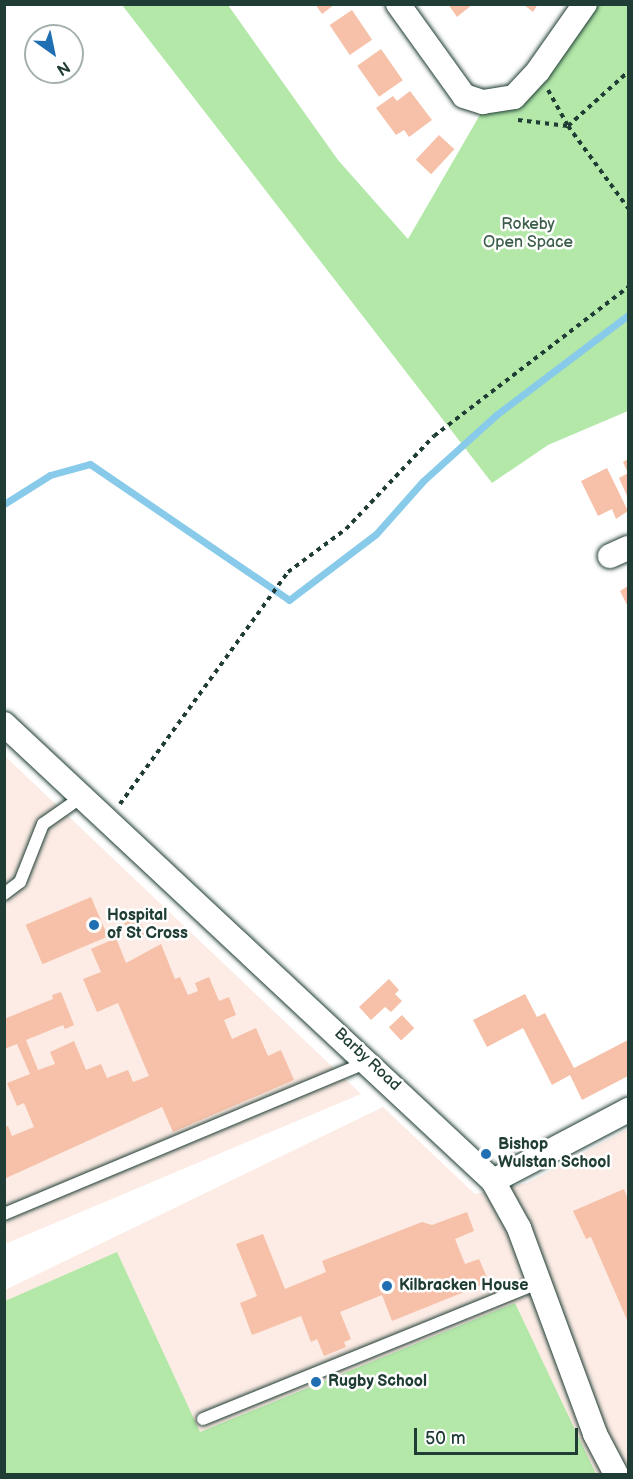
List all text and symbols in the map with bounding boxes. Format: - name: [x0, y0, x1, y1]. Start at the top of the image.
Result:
- north arrow: [24, 24, 84, 84]
- text: N: [53, 57, 73, 79]
- park label: Rokeby Open Space: [483, 215, 573, 253]
- place label: Hospital of St Cross: [107, 906, 188, 944]
- marker: Hospital of St Cross: [85, 916, 103, 934]
- street label: Barby Road: [329, 1024, 405, 1096]
- place label: Bishop Wulstan School: [498, 1135, 610, 1173]
- marker: Bishop Wulstan School: [479, 1147, 493, 1161]
- place label: Kilbracken House: [399, 1276, 528, 1296]
- marker: Kilbracken House: [380, 1279, 394, 1293]
- place label: Rugby School: [328, 1372, 427, 1392]
- marker: Rugby School: [309, 1375, 323, 1389]
- scale bar: [417, 1416, 580, 1454]
- text: 50 m: [425, 1428, 466, 1449]

